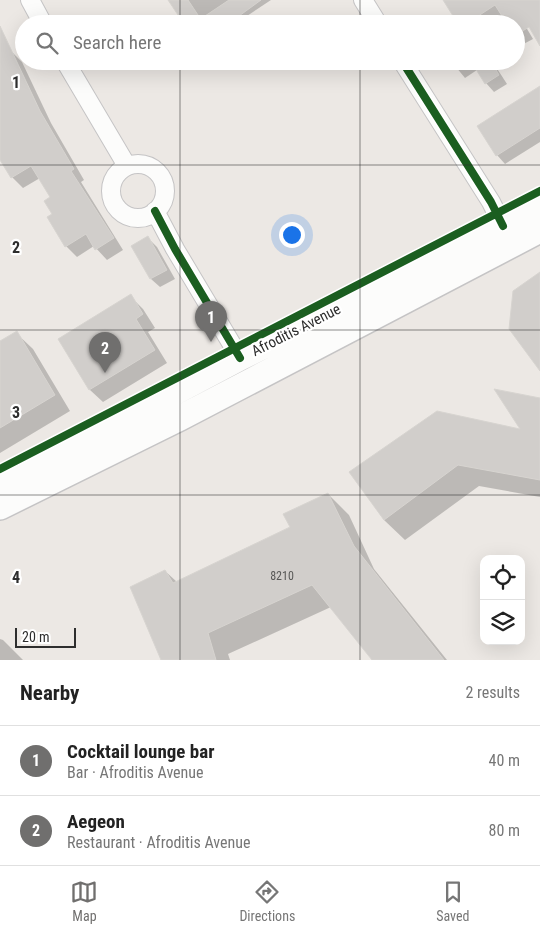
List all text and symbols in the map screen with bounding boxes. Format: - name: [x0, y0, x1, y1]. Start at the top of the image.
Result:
- search box: [15, 15, 525, 70]
- icon: search: [33, 29, 61, 57]
- text: Search here: [73, 31, 161, 54]
- text: 1: [12, 73, 20, 92]
- your location: [279, 222, 305, 248]
- text: 2: [12, 238, 20, 257]
- street label: Afroditis Avenue: [248, 300, 344, 360]
- pin: 1: [195, 301, 227, 342]
- pin: 2: [89, 332, 121, 373]
- text: 3: [12, 403, 20, 422]
- map controls: [480, 555, 525, 645]
- button: locate: [480, 555, 525, 600]
- text: 4: [12, 568, 20, 587]
- house number: 8210: [270, 569, 294, 583]
- button: layers: [480, 600, 525, 645]
- scale bar: [15, 625, 76, 648]
- text: 20 m: [22, 629, 50, 645]
- text: Nearby: [20, 681, 79, 705]
- text: 2 results: [465, 683, 520, 702]
- text: Cocktail lounge bar: [67, 740, 214, 763]
- text: 1: [32, 751, 40, 770]
- text: 40 m: [488, 751, 520, 770]
- text: Bar · Afroditis Avenue: [67, 763, 204, 782]
- text: Aegeon: [67, 810, 125, 833]
- text: 2: [32, 821, 40, 840]
- text: 80 m: [488, 821, 520, 840]
- text: Restaurant · Afroditis Avenue: [67, 833, 250, 852]
- tab: Map: [70, 878, 98, 924]
- tab: Directions: [239, 878, 295, 924]
- tab: Saved: [436, 878, 470, 924]

